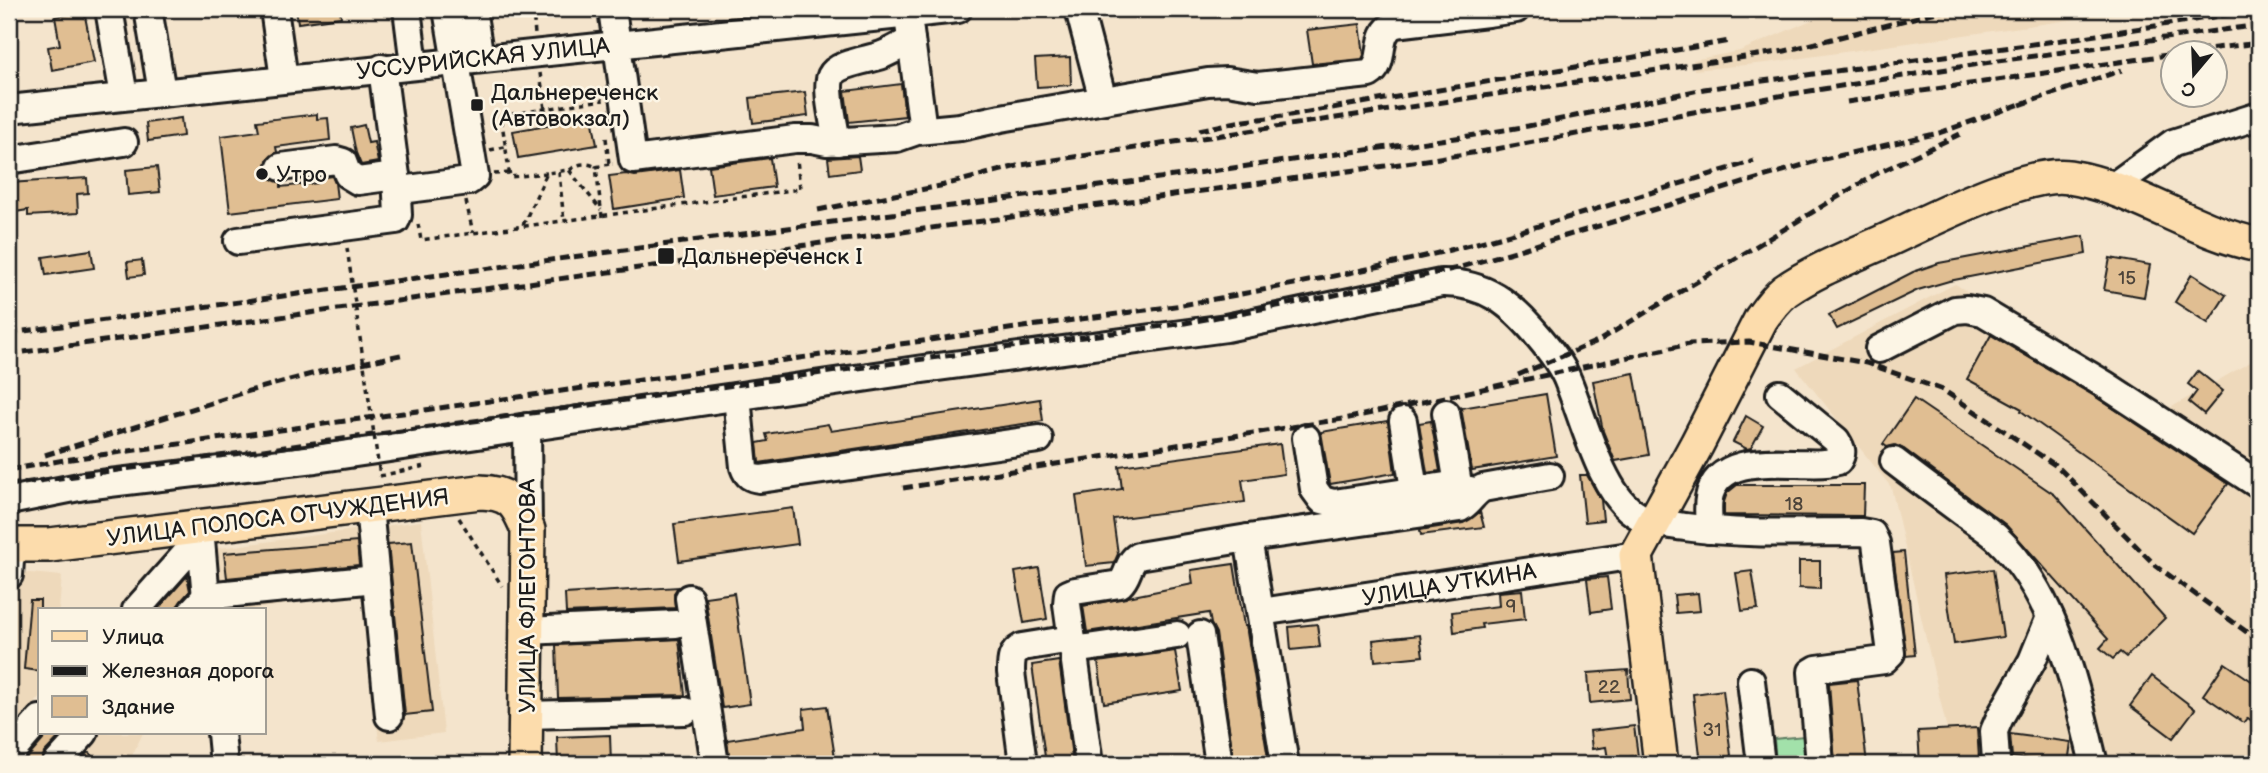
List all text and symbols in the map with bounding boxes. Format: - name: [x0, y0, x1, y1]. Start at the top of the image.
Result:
- street label: УССУРИЙСКАЯ УЛИЦА: [355, 32, 611, 86]
- north arrow: [2160, 38, 2230, 108]
- text: С: [2179, 76, 2199, 102]
- place label: Дальнереченск (Автовокзал): [491, 79, 659, 133]
- marker: Дальнереченск (Автовокзал): [469, 97, 485, 113]
- place label: Утро: [276, 161, 327, 189]
- marker: Утро: [254, 166, 270, 182]
- place label: Дальнереченск I: [682, 243, 863, 271]
- marker: Дальнереченск I: [656, 246, 676, 266]
- house number: 15: [2118, 267, 2136, 290]
- street label: УЛИЦА ФЛЕГОНТОВА: [514, 479, 542, 713]
- street label: УЛИЦА ПОЛОСА ОТЧУЖДЕНИЯ: [105, 483, 451, 553]
- house number: 18: [1785, 493, 1803, 516]
- street label: УЛИЦА УТКИНА: [1360, 557, 1538, 613]
- house number: 9: [1506, 596, 1516, 619]
- legend: [38, 608, 266, 734]
- text: Улица: [102, 625, 165, 650]
- text: Железная дорога: [102, 659, 275, 684]
- house number: 22: [1598, 676, 1621, 699]
- text: Здание: [102, 695, 175, 720]
- house number: 31: [1702, 719, 1722, 742]

